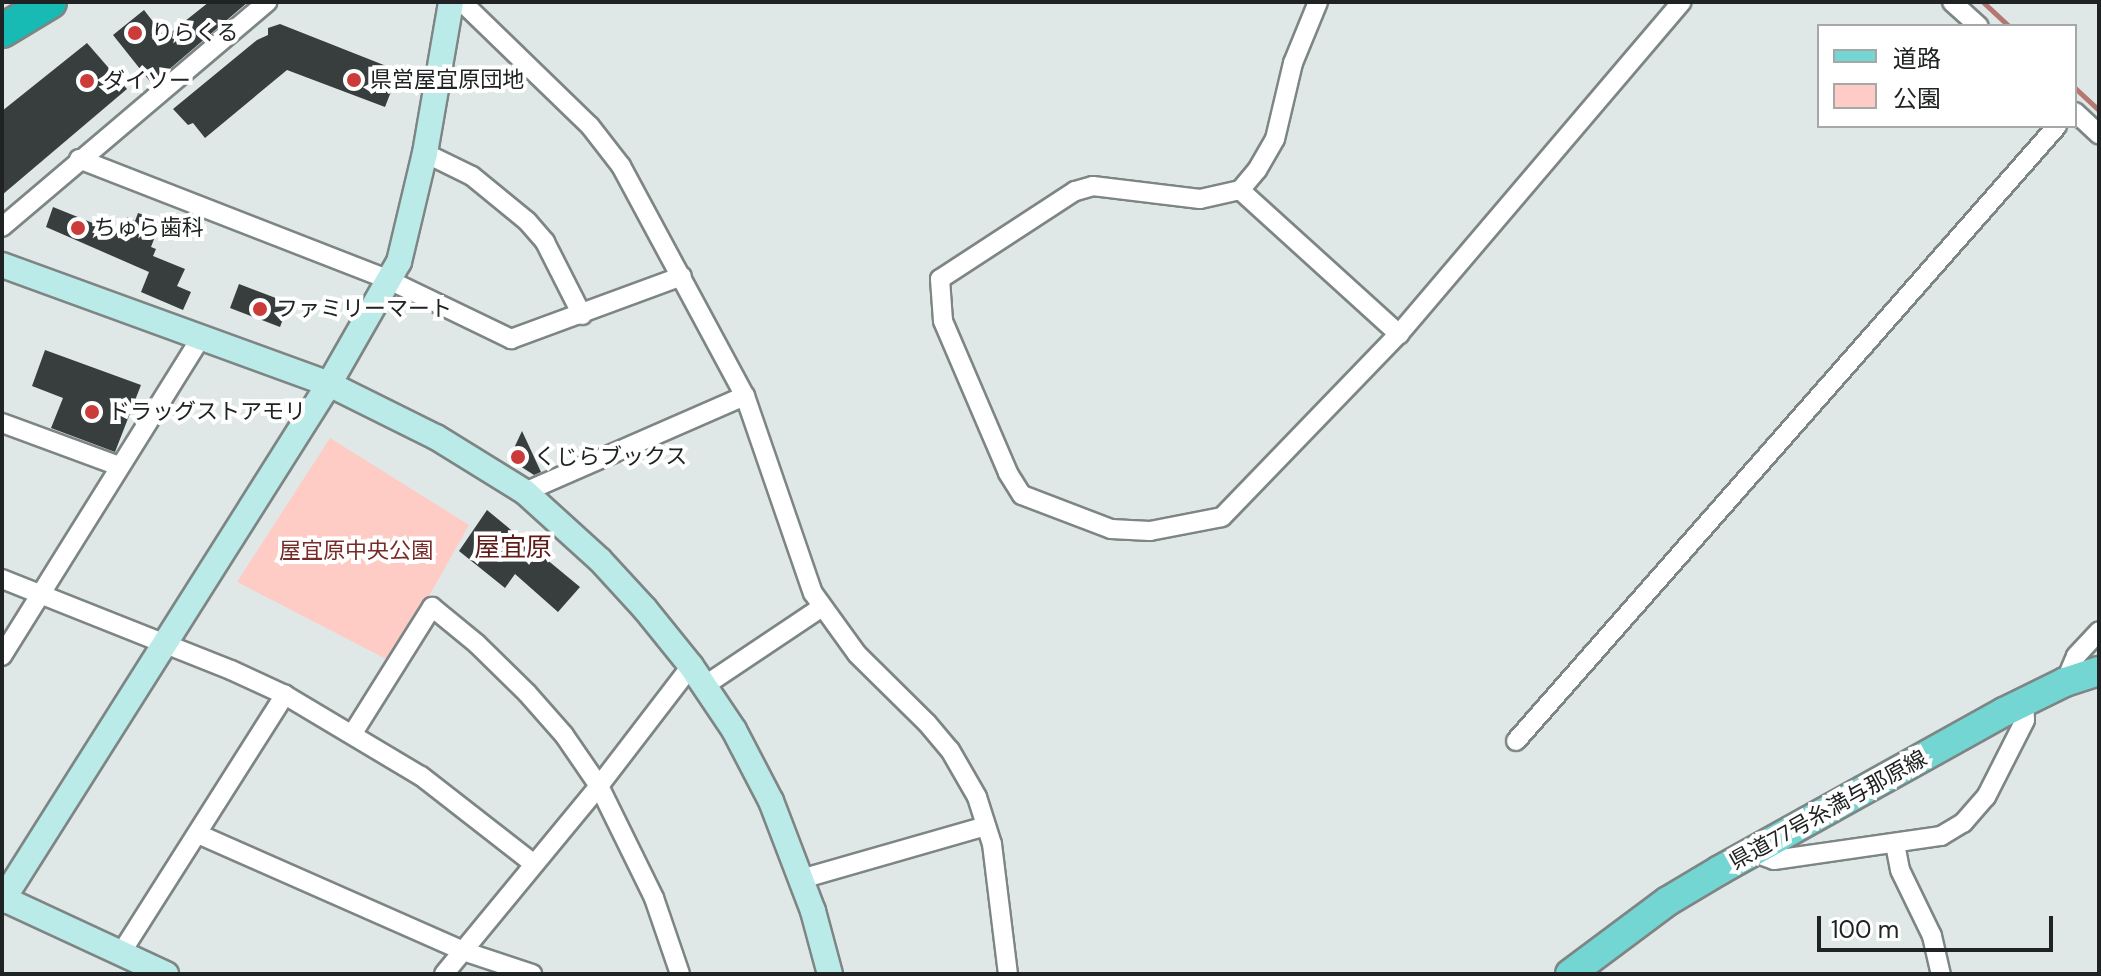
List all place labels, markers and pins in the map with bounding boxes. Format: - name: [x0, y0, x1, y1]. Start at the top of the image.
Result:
- place label: りらくる: [151, 20, 239, 46]
- marker: りらくる: [126, 24, 144, 42]
- place label: 県営屋宜原団地: [370, 67, 524, 93]
- place label: ダイソー: [103, 68, 191, 94]
- marker: 県営屋宜原団地: [345, 71, 363, 89]
- marker: ダイソー: [78, 72, 96, 90]
- place label: ちゅら歯科: [94, 215, 204, 241]
- marker: ちゅら歯科: [69, 219, 87, 237]
- place label: ファミリーマート: [276, 296, 452, 322]
- marker: ファミリーマート: [251, 300, 269, 318]
- place label: ドラッグストアモリ: [108, 399, 306, 425]
- marker: ドラッグストアモリ: [83, 403, 101, 421]
- place label: くじらブックス: [534, 444, 688, 470]
- marker: くじらブックス: [509, 448, 527, 466]

